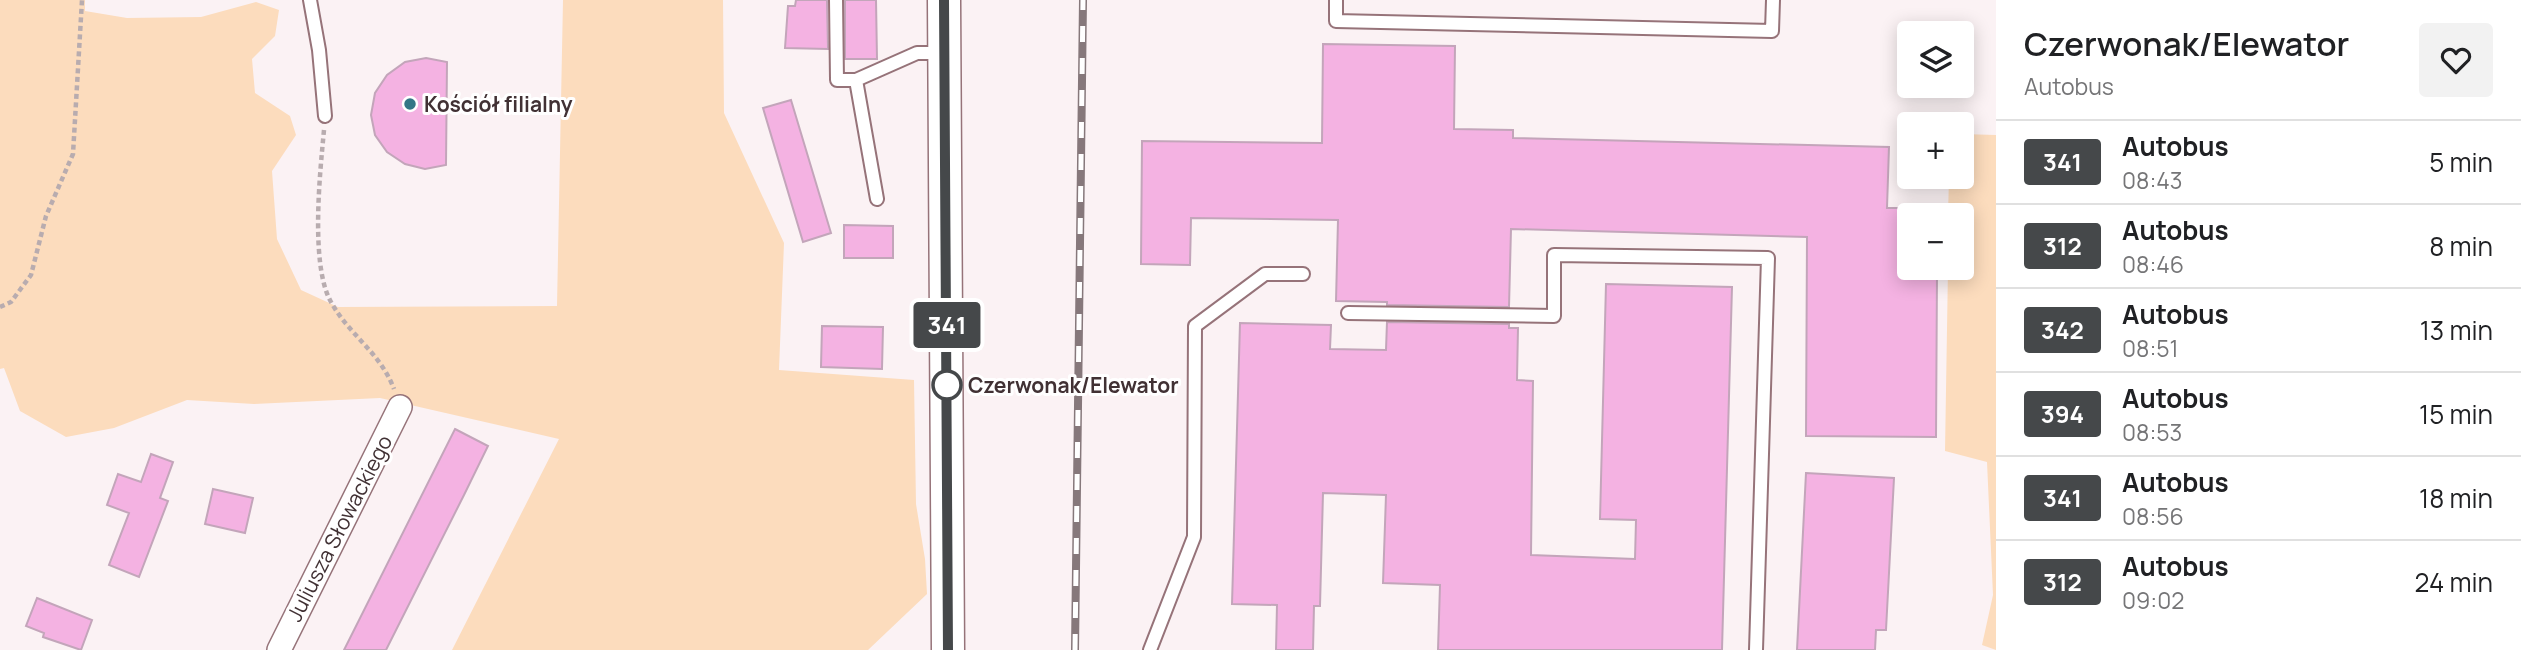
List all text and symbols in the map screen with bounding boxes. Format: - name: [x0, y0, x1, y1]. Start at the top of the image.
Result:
- map controls: [1897, 21, 1974, 280]
- button: layers: [1897, 21, 1974, 98]
- text: Czerwonak/Elewator: [2024, 21, 2349, 66]
- button: heart: [2419, 23, 2493, 97]
- text: Autobus: [2024, 70, 2114, 102]
- place label: Kościół filialny: [424, 90, 573, 118]
- marker: Kościół filialny: [402, 96, 418, 112]
- button: +: [1897, 112, 1974, 189]
- text: Autobus: [2122, 128, 2229, 164]
- text: 5 min: [2429, 144, 2493, 180]
- text: 341: [2043, 145, 2082, 178]
- text: 08:43: [2122, 164, 2183, 196]
- button: −: [1897, 203, 1974, 280]
- text: Autobus: [2122, 212, 2229, 248]
- text: 8 min: [2429, 228, 2493, 264]
- text: 312: [2043, 229, 2082, 262]
- text: 08:46: [2122, 248, 2184, 280]
- text: Autobus: [2122, 296, 2229, 332]
- line badge: 341: [907, 302, 987, 348]
- text: 341: [927, 308, 967, 341]
- text: 13 min: [2420, 312, 2493, 348]
- text: 342: [2041, 313, 2084, 346]
- text: 08:51: [2122, 332, 2179, 364]
- marker: Czerwonak/Elewator: [932, 370, 962, 400]
- place label: Czerwonak/Elewator: [968, 371, 1179, 399]
- text: Autobus: [2122, 380, 2229, 416]
- text: 15 min: [2419, 396, 2493, 432]
- text: 394: [2041, 397, 2084, 430]
- text: 08:53: [2122, 416, 2182, 448]
- street label: Juliusza Słowackiego: [280, 430, 398, 626]
- text: Autobus: [2122, 464, 2229, 500]
- text: 18 min: [2419, 480, 2493, 516]
- text: 341: [2043, 481, 2082, 514]
- text: 08:56: [2122, 500, 2184, 532]
- text: Autobus: [2122, 548, 2229, 584]
- text: 24 min: [2415, 564, 2493, 600]
- text: 312: [2043, 565, 2082, 598]
- text: 09:02: [2122, 584, 2184, 616]

